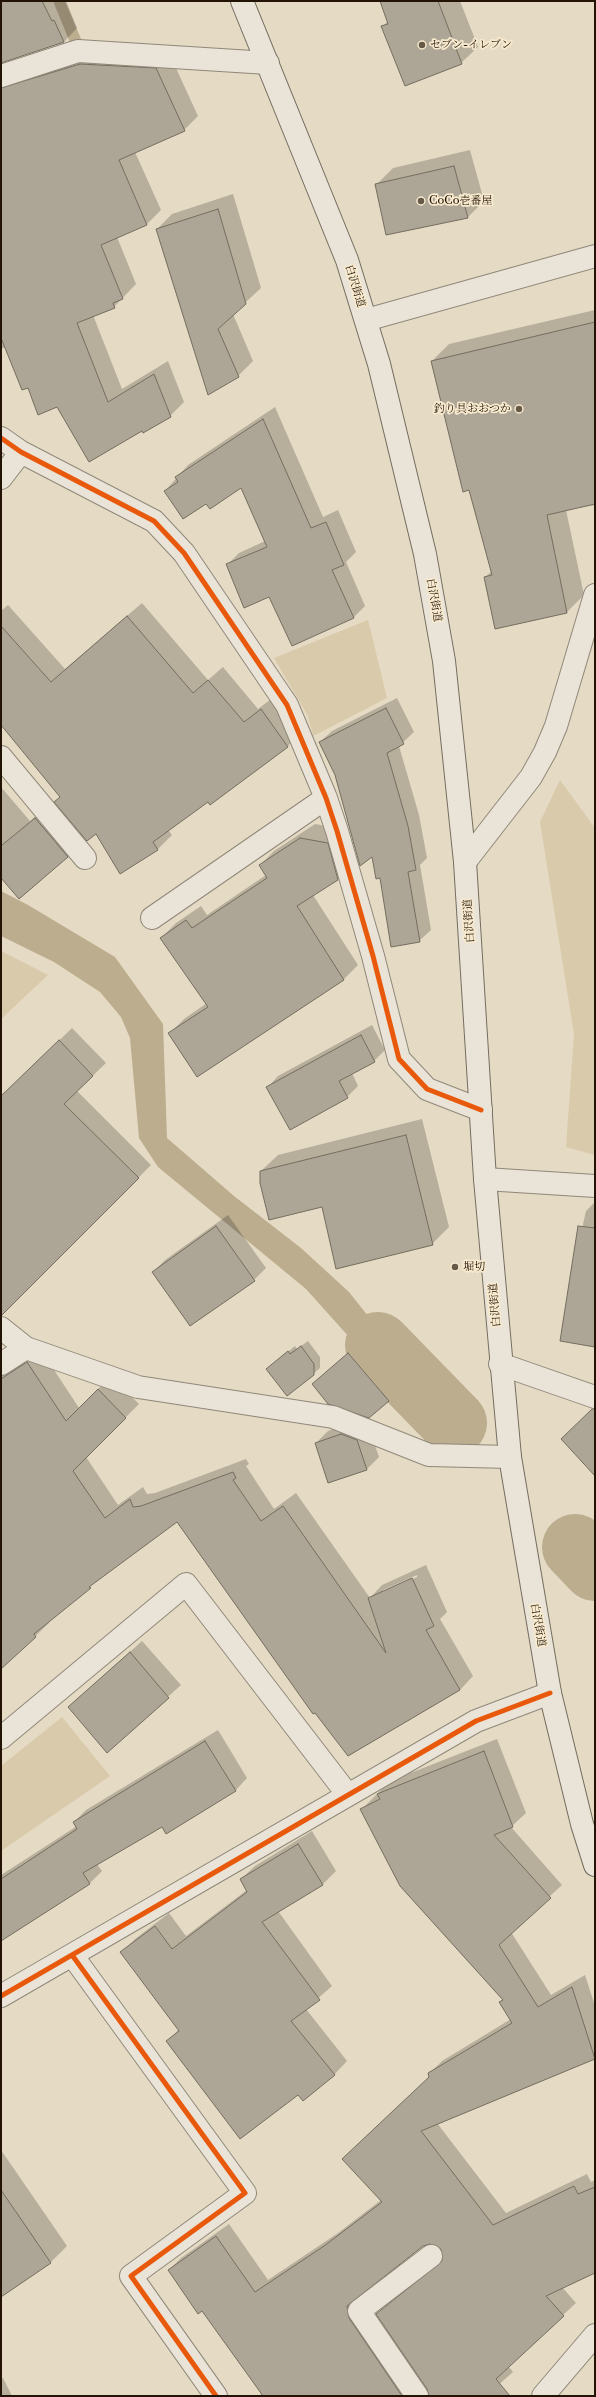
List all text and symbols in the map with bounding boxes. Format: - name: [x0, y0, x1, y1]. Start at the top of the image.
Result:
- place label: セブン-イレブン: [430, 38, 512, 52]
- marker: セブン-イレブン: [417, 40, 427, 50]
- place label: CoCo壱番屋: [429, 194, 492, 208]
- marker: CoCo壱番屋: [416, 196, 426, 206]
- street label: 白沢街道: [342, 263, 368, 309]
- place label: 釣り具おおつか: [434, 402, 511, 416]
- marker: 釣り具おおつか: [514, 404, 524, 414]
- street label: 白沢街道: [424, 577, 444, 623]
- street label: 白沢街道: [461, 899, 477, 943]
- place label: 堀切: [463, 1260, 485, 1274]
- marker: 堀切: [450, 1262, 460, 1272]
- street label: 白沢街道: [487, 1283, 503, 1327]
- street label: 白沢街道: [528, 1602, 548, 1648]

